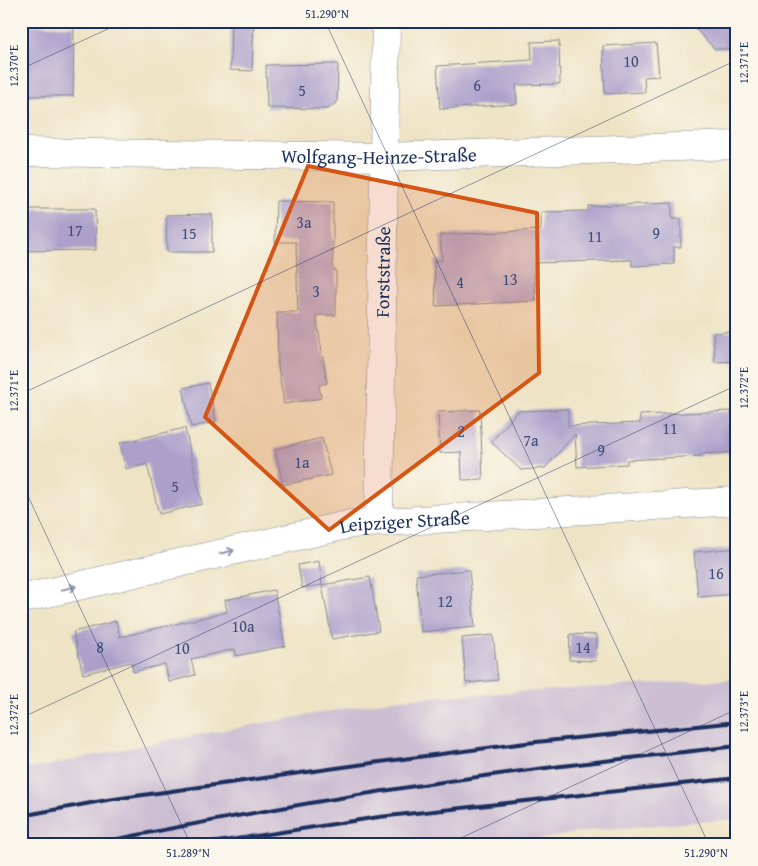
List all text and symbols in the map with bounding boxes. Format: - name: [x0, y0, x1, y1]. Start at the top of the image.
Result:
- text: 51.290°N: [305, 5, 349, 22]
- text: 12.371°E: [735, 42, 752, 84]
- text: 12.370°E: [5, 45, 22, 87]
- house number: 10: [623, 49, 639, 73]
- house number: 6: [473, 73, 481, 97]
- house number: 5: [298, 78, 306, 102]
- street label: Wolfgang-Heinze-Straße: [281, 140, 477, 171]
- house number: 3a: [296, 210, 312, 234]
- house number: 17: [67, 218, 83, 242]
- house number: 15: [181, 221, 197, 245]
- house number: 9: [652, 221, 660, 245]
- house number: 11: [587, 224, 603, 248]
- street label: Forststraße: [368, 226, 397, 318]
- house number: 13: [502, 267, 518, 291]
- house number: 4: [456, 270, 464, 294]
- house number: 3: [312, 279, 320, 303]
- text: 12.372°E: [735, 367, 752, 409]
- text: 12.371°E: [5, 370, 22, 412]
- house number: 11: [662, 416, 678, 440]
- house number: 2: [457, 419, 465, 443]
- house number: 7a: [523, 428, 539, 452]
- house number: 9: [597, 438, 605, 462]
- house number: 1a: [294, 450, 310, 474]
- house number: 5: [171, 474, 179, 498]
- street label: Leipziger Straße: [336, 503, 471, 540]
- one-way arrow: [219, 547, 235, 556]
- house number: 16: [708, 561, 724, 585]
- one-way arrow: [60, 583, 76, 592]
- house number: 12: [437, 589, 453, 613]
- house number: 10a: [232, 614, 255, 638]
- house number: 8: [96, 635, 104, 659]
- house number: 14: [575, 635, 591, 659]
- house number: 10: [174, 636, 190, 660]
- text: 12.373°E: [735, 691, 752, 733]
- text: 12.372°E: [5, 694, 22, 736]
- text: 51.289°N: [166, 844, 210, 861]
- text: 51.290°N: [684, 844, 728, 861]

